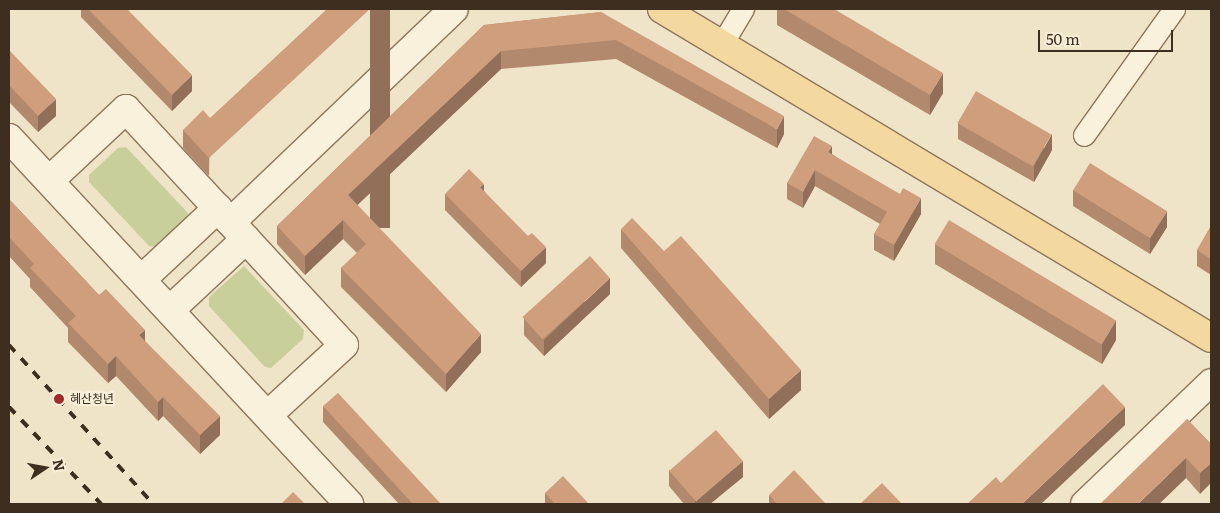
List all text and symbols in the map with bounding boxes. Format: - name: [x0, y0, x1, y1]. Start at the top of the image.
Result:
- scale bar: [1040, 20, 1175, 52]
- text: 50 m: [1046, 27, 1080, 50]
- marker: 혜산청년: [52, 392, 66, 406]
- place label: 혜산청년: [70, 392, 114, 406]
- north arrow: [20, 443, 70, 493]
- text: N: [49, 457, 71, 473]

